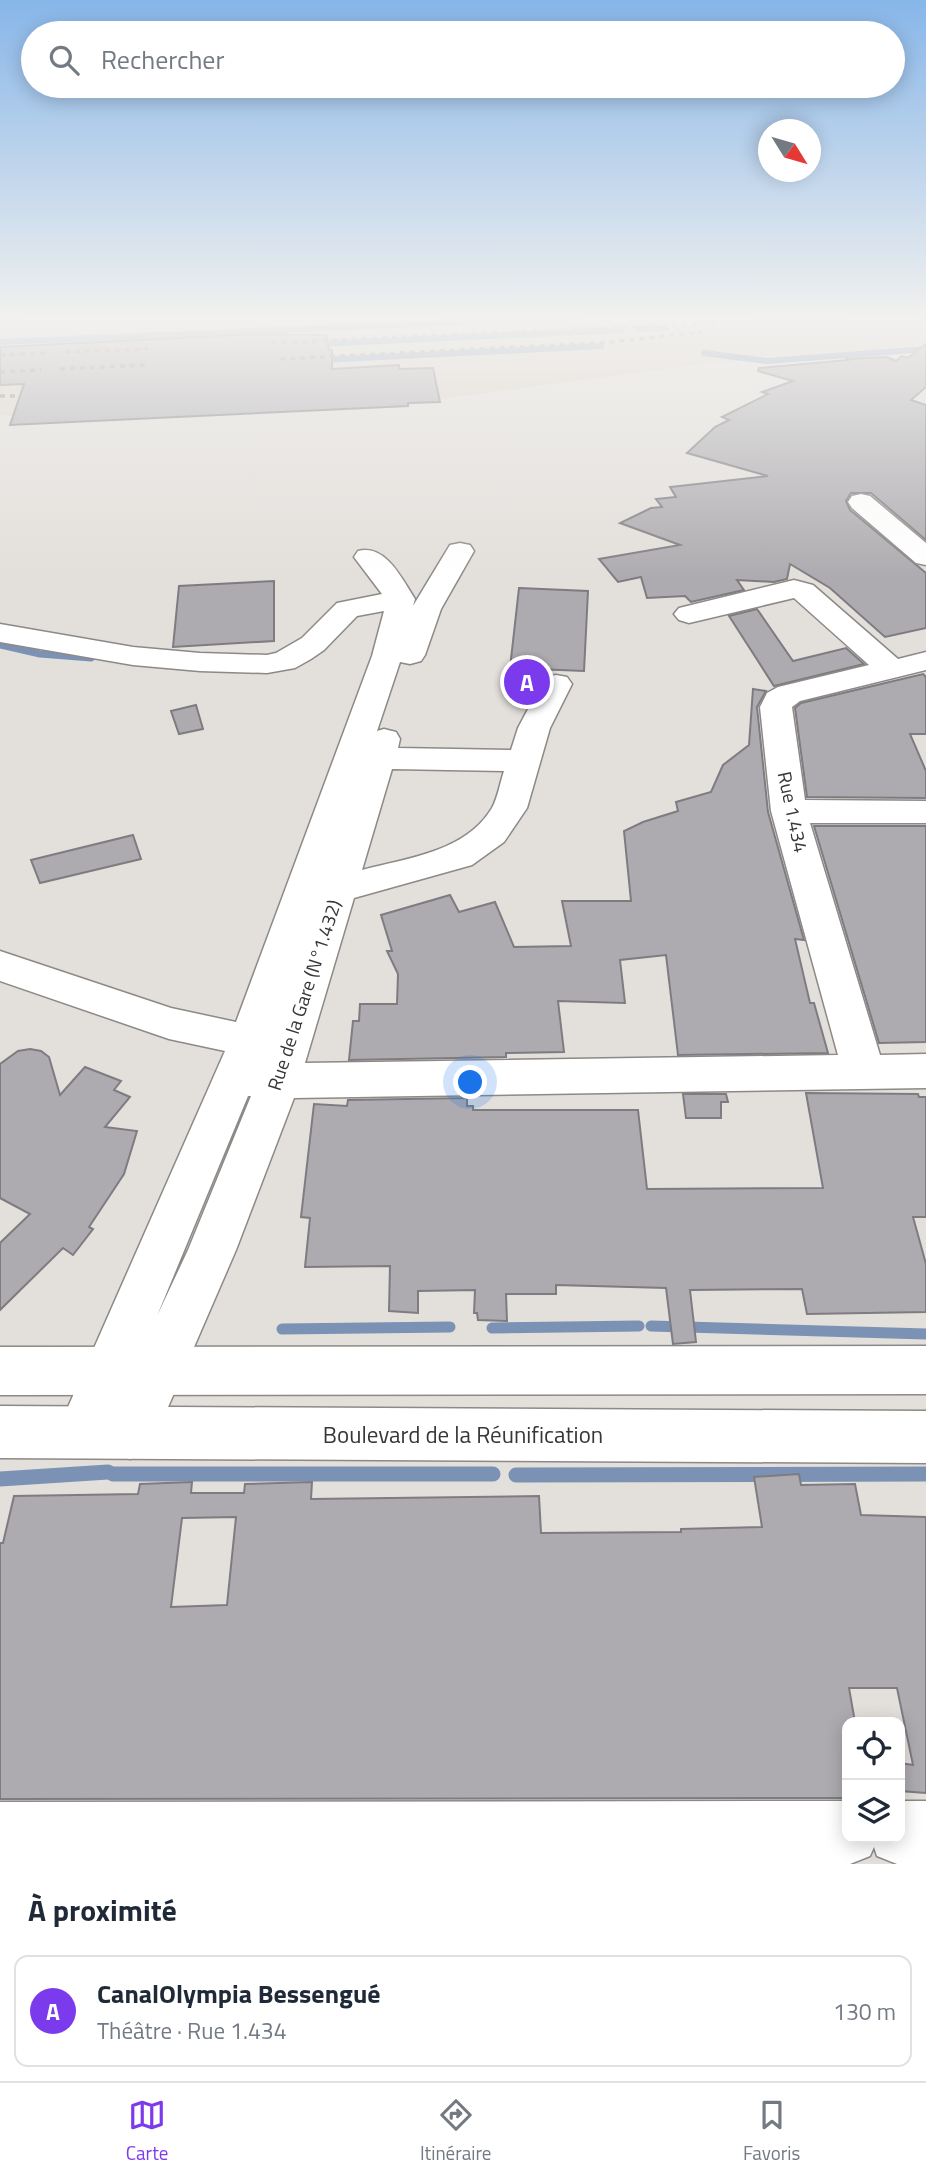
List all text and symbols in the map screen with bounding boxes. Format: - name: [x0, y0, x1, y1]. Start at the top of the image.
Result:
- search box: [21, 21, 905, 98]
- text: Rechercher: [101, 40, 225, 79]
- icon: search: [45, 41, 83, 79]
- north arrow: [758, 119, 821, 182]
- pin: A: [504, 656, 550, 708]
- street label: Rue 1.434: [771, 769, 816, 855]
- street label: Rue de la Gare (N°1.432): [259, 896, 348, 1094]
- your location: [453, 1065, 487, 1099]
- street label: Boulevard de la Réunification: [323, 1417, 603, 1452]
- map controls: [842, 1717, 905, 1843]
- button: locate: [842, 1717, 905, 1780]
- button: layers: [842, 1780, 905, 1843]
- text: À proximité: [28, 1887, 177, 1933]
- text: CanalOlympia Bessengué: [97, 1974, 381, 2013]
- text: A: [46, 1994, 60, 2029]
- text: 130 m: [833, 1994, 896, 2029]
- text: Théâtre · Rue 1.434: [97, 2013, 287, 2048]
- tab: Carte: [126, 2096, 168, 2167]
- tab: Itinéraire: [420, 2096, 491, 2167]
- tab: Favoris: [743, 2096, 800, 2167]

